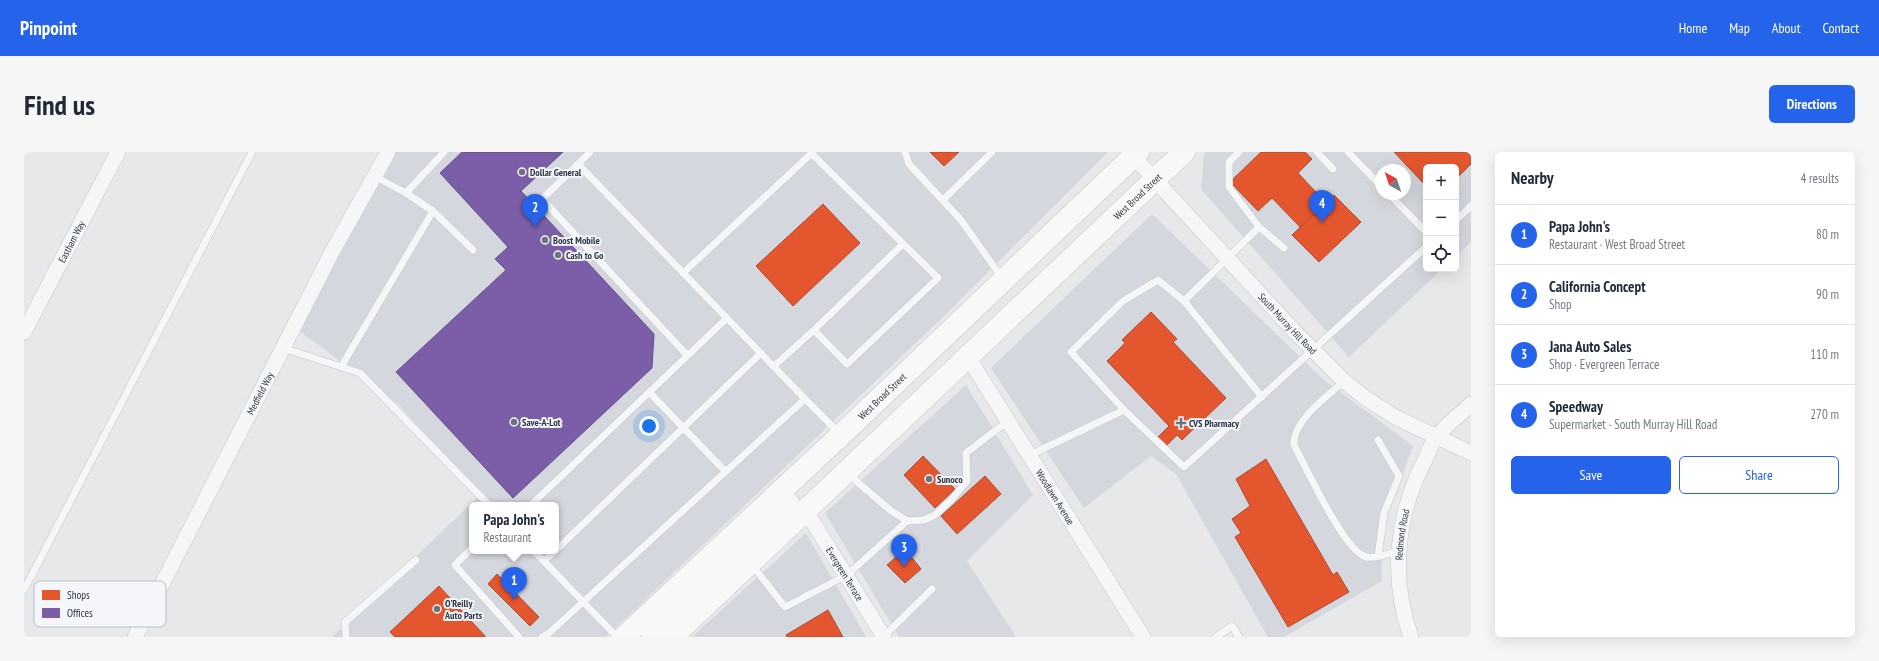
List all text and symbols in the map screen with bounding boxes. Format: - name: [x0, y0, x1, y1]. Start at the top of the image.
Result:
- text: Pinpoint: [20, 16, 77, 40]
- text: Home: [1679, 19, 1707, 37]
- text: Map: [1729, 19, 1750, 37]
- text: About: [1772, 19, 1801, 37]
- text: Contact: [1823, 19, 1859, 37]
- button: Directions: [1769, 85, 1855, 123]
- text: Find us: [24, 86, 95, 123]
- north arrow: [1375, 164, 1411, 200]
- map controls: [1423, 164, 1459, 272]
- button: +: [1423, 164, 1459, 200]
- place label: Dollar General: [530, 166, 582, 179]
- marker: Dollar General: [517, 167, 527, 177]
- text: Nearby: [1511, 167, 1554, 189]
- street label: West Broad Street: [1110, 170, 1164, 222]
- text: 4 results: [1800, 170, 1839, 187]
- pin: 4: [1309, 190, 1335, 223]
- pin: 2: [522, 194, 548, 227]
- button: −: [1423, 200, 1459, 236]
- text: Papa John's: [1549, 217, 1610, 236]
- street label: Eastham Way: [55, 218, 88, 265]
- text: 1: [1521, 226, 1527, 243]
- text: 80 m: [1816, 226, 1839, 243]
- place label: Boost Mobile: [553, 234, 600, 247]
- marker: Boost Mobile: [540, 235, 550, 245]
- button: locate: [1423, 236, 1459, 272]
- text: Restaurant · West Broad Street: [1549, 236, 1685, 253]
- place label: Cash to Go: [566, 249, 604, 262]
- marker: Cash to Go: [553, 250, 563, 260]
- text: California Concept: [1549, 277, 1646, 296]
- text: 2: [1521, 286, 1527, 303]
- text: 90 m: [1816, 286, 1839, 303]
- street label: South Murray Hill Road: [1256, 290, 1320, 357]
- text: Shop: [1549, 296, 1572, 313]
- text: Jana Auto Sales: [1549, 337, 1631, 356]
- text: 3: [1521, 346, 1527, 363]
- text: 110 m: [1810, 346, 1839, 363]
- text: Shop · Evergreen Terrace: [1549, 356, 1659, 373]
- street label: Medfield Way: [244, 369, 276, 417]
- street label: West Broad Street: [855, 370, 909, 422]
- text: Speedway: [1549, 397, 1603, 416]
- text: 4: [1521, 406, 1527, 423]
- text: 270 m: [1810, 406, 1839, 423]
- place label: Save-A-Lot: [522, 416, 561, 429]
- your location: [639, 416, 659, 436]
- text: Supermarket · South Murray Hill Road: [1549, 416, 1717, 433]
- marker: Save-A-Lot: [509, 417, 519, 427]
- place label: CVS Pharmacy: [1189, 417, 1240, 430]
- marker: CVS Pharmacy: [1176, 418, 1186, 428]
- button: Save: [1511, 456, 1671, 494]
- button: Share: [1679, 456, 1839, 494]
- street label: Woodlawn Avenue: [1033, 467, 1078, 527]
- place label: Sunoco: [937, 473, 963, 486]
- marker: Sunoco: [924, 474, 934, 484]
- popup: [469, 502, 559, 554]
- street label: Redmond Road: [1392, 508, 1412, 560]
- text: Papa John's: [483, 510, 545, 529]
- text: Restaurant: [483, 529, 531, 546]
- pin: 3: [891, 534, 917, 567]
- street label: Evergreen Terrace: [823, 544, 867, 603]
- pin: 1: [501, 567, 527, 600]
- legend: [34, 581, 166, 627]
- text: Shops: [67, 588, 90, 602]
- place label: O'Reilly Auto Parts: [444, 597, 483, 622]
- marker: O'Reilly Auto Parts: [432, 604, 442, 614]
- text: Offices: [67, 606, 93, 620]

